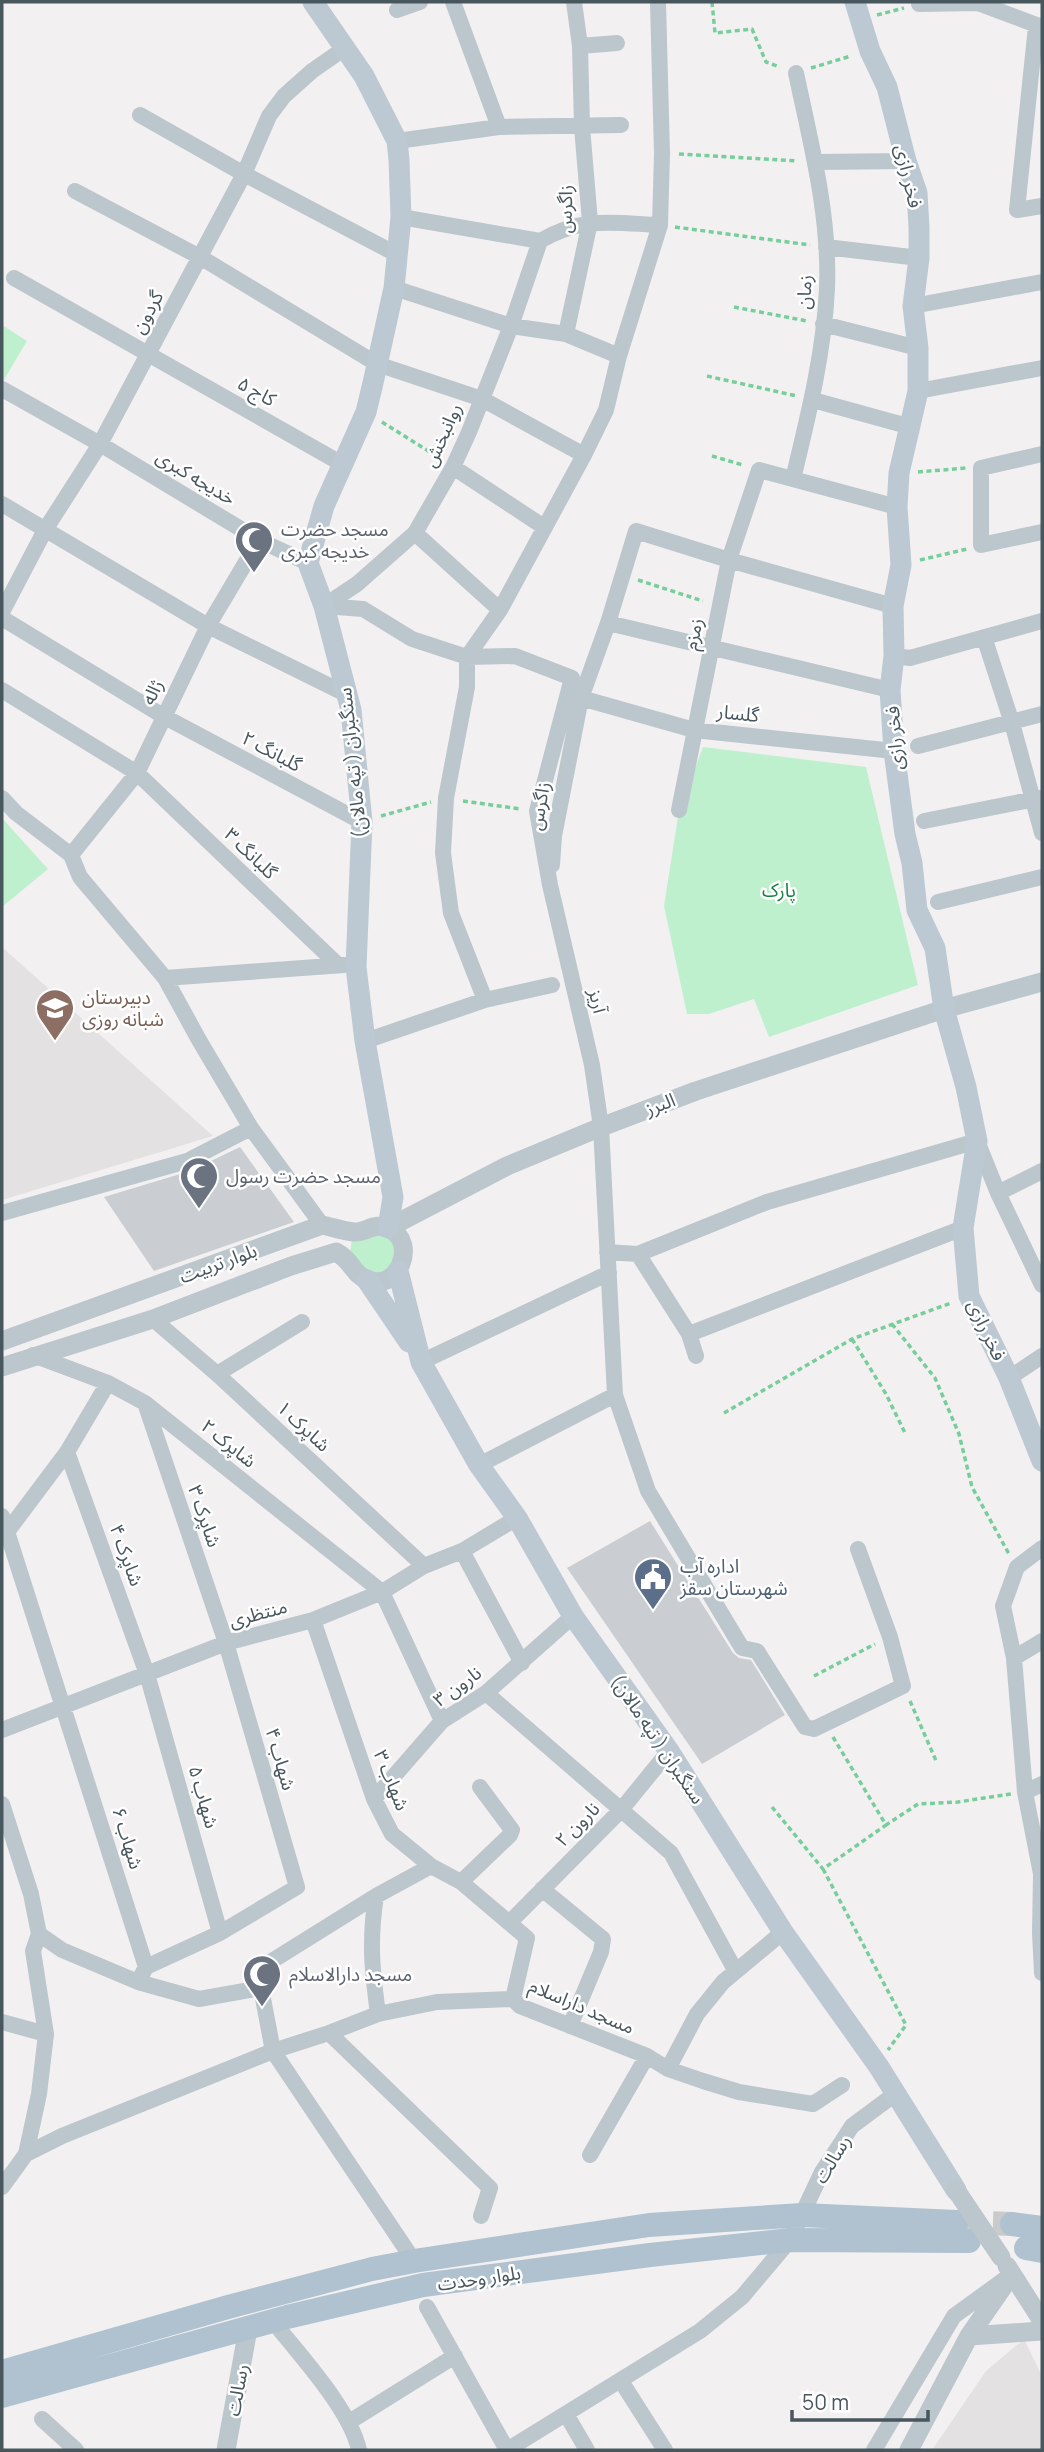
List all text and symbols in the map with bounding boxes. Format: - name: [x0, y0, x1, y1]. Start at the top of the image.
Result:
- street label: فخر رازی: [889, 142, 929, 210]
- street label: زاگرس: [552, 184, 578, 234]
- street label: زمان: [790, 274, 818, 310]
- street label: گردون: [125, 285, 170, 338]
- street label: کاج ۵: [233, 370, 282, 414]
- street label: روانبخش: [416, 399, 468, 471]
- street label: خدیجه کبری: [151, 443, 241, 511]
- place label: مسجد حضرت خدیجه کبری: [281, 516, 389, 564]
- mosque icon: مسجد حضرت خدیجه کبری: [233, 519, 275, 574]
- street label: زمزم: [677, 616, 711, 653]
- street label: ژاله: [135, 675, 169, 709]
- street label: سنگبران ( تپه مالان): [331, 686, 373, 840]
- street label: گلسار: [715, 698, 761, 728]
- street label: فخر رازی: [879, 705, 909, 771]
- street label: گلبانگ ۲: [238, 725, 307, 778]
- street label: زاگرس: [522, 780, 556, 832]
- street label: گلبانگ ۳: [219, 821, 284, 885]
- park label: پارک: [762, 877, 796, 903]
- place label: دبیرستان شبانه روزی: [82, 984, 164, 1032]
- street label: آریز: [582, 985, 614, 1017]
- school or university icon: دبیرستان شبانه روزی: [34, 987, 76, 1042]
- street label: البرز: [640, 1086, 679, 1122]
- mosque icon: مسجد حضرت رسول: [178, 1155, 220, 1210]
- place label: مسجد حضرت رسول: [226, 1163, 381, 1189]
- street label: بلوار تربیت: [176, 1237, 260, 1289]
- street label: فخر رازی: [962, 1295, 1012, 1365]
- street label: شاپرک ۱: [272, 1395, 336, 1458]
- street label: شاپرک ۲: [196, 1413, 262, 1473]
- street label: شاپرک ۳: [182, 1481, 228, 1551]
- street label: شاپرک ۴: [104, 1520, 150, 1590]
- place label: اداره آب شهرستان سقز: [679, 1553, 788, 1601]
- public building icon: اداره آب شهرستان سقز: [632, 1556, 674, 1611]
- street label: منتظری: [226, 1593, 290, 1633]
- street label: نارون ۳: [428, 1660, 486, 1712]
- street label: سنگبران ( تپه مالان): [605, 1669, 711, 1809]
- street label: شهاب ۴: [260, 1725, 302, 1793]
- street label: شهاب ۳: [368, 1746, 416, 1814]
- street label: شهاب ۵: [183, 1763, 225, 1831]
- street label: نارون ۲: [549, 1796, 605, 1852]
- street label: شهاب ۶: [106, 1804, 150, 1872]
- mosque icon: مسجد دارالاسلام: [241, 1953, 283, 2008]
- place label: مسجد دارالاسلام: [289, 1961, 412, 1989]
- street label: مسجد داراسلام: [524, 1972, 639, 2042]
- street label: رسالت: [807, 2130, 857, 2188]
- street label: بلوار وحدت: [436, 2259, 522, 2297]
- street label: رسالت: [220, 2362, 254, 2418]
- scale bar: [792, 2378, 928, 2422]
- text: 50 m: [802, 2388, 849, 2416]

